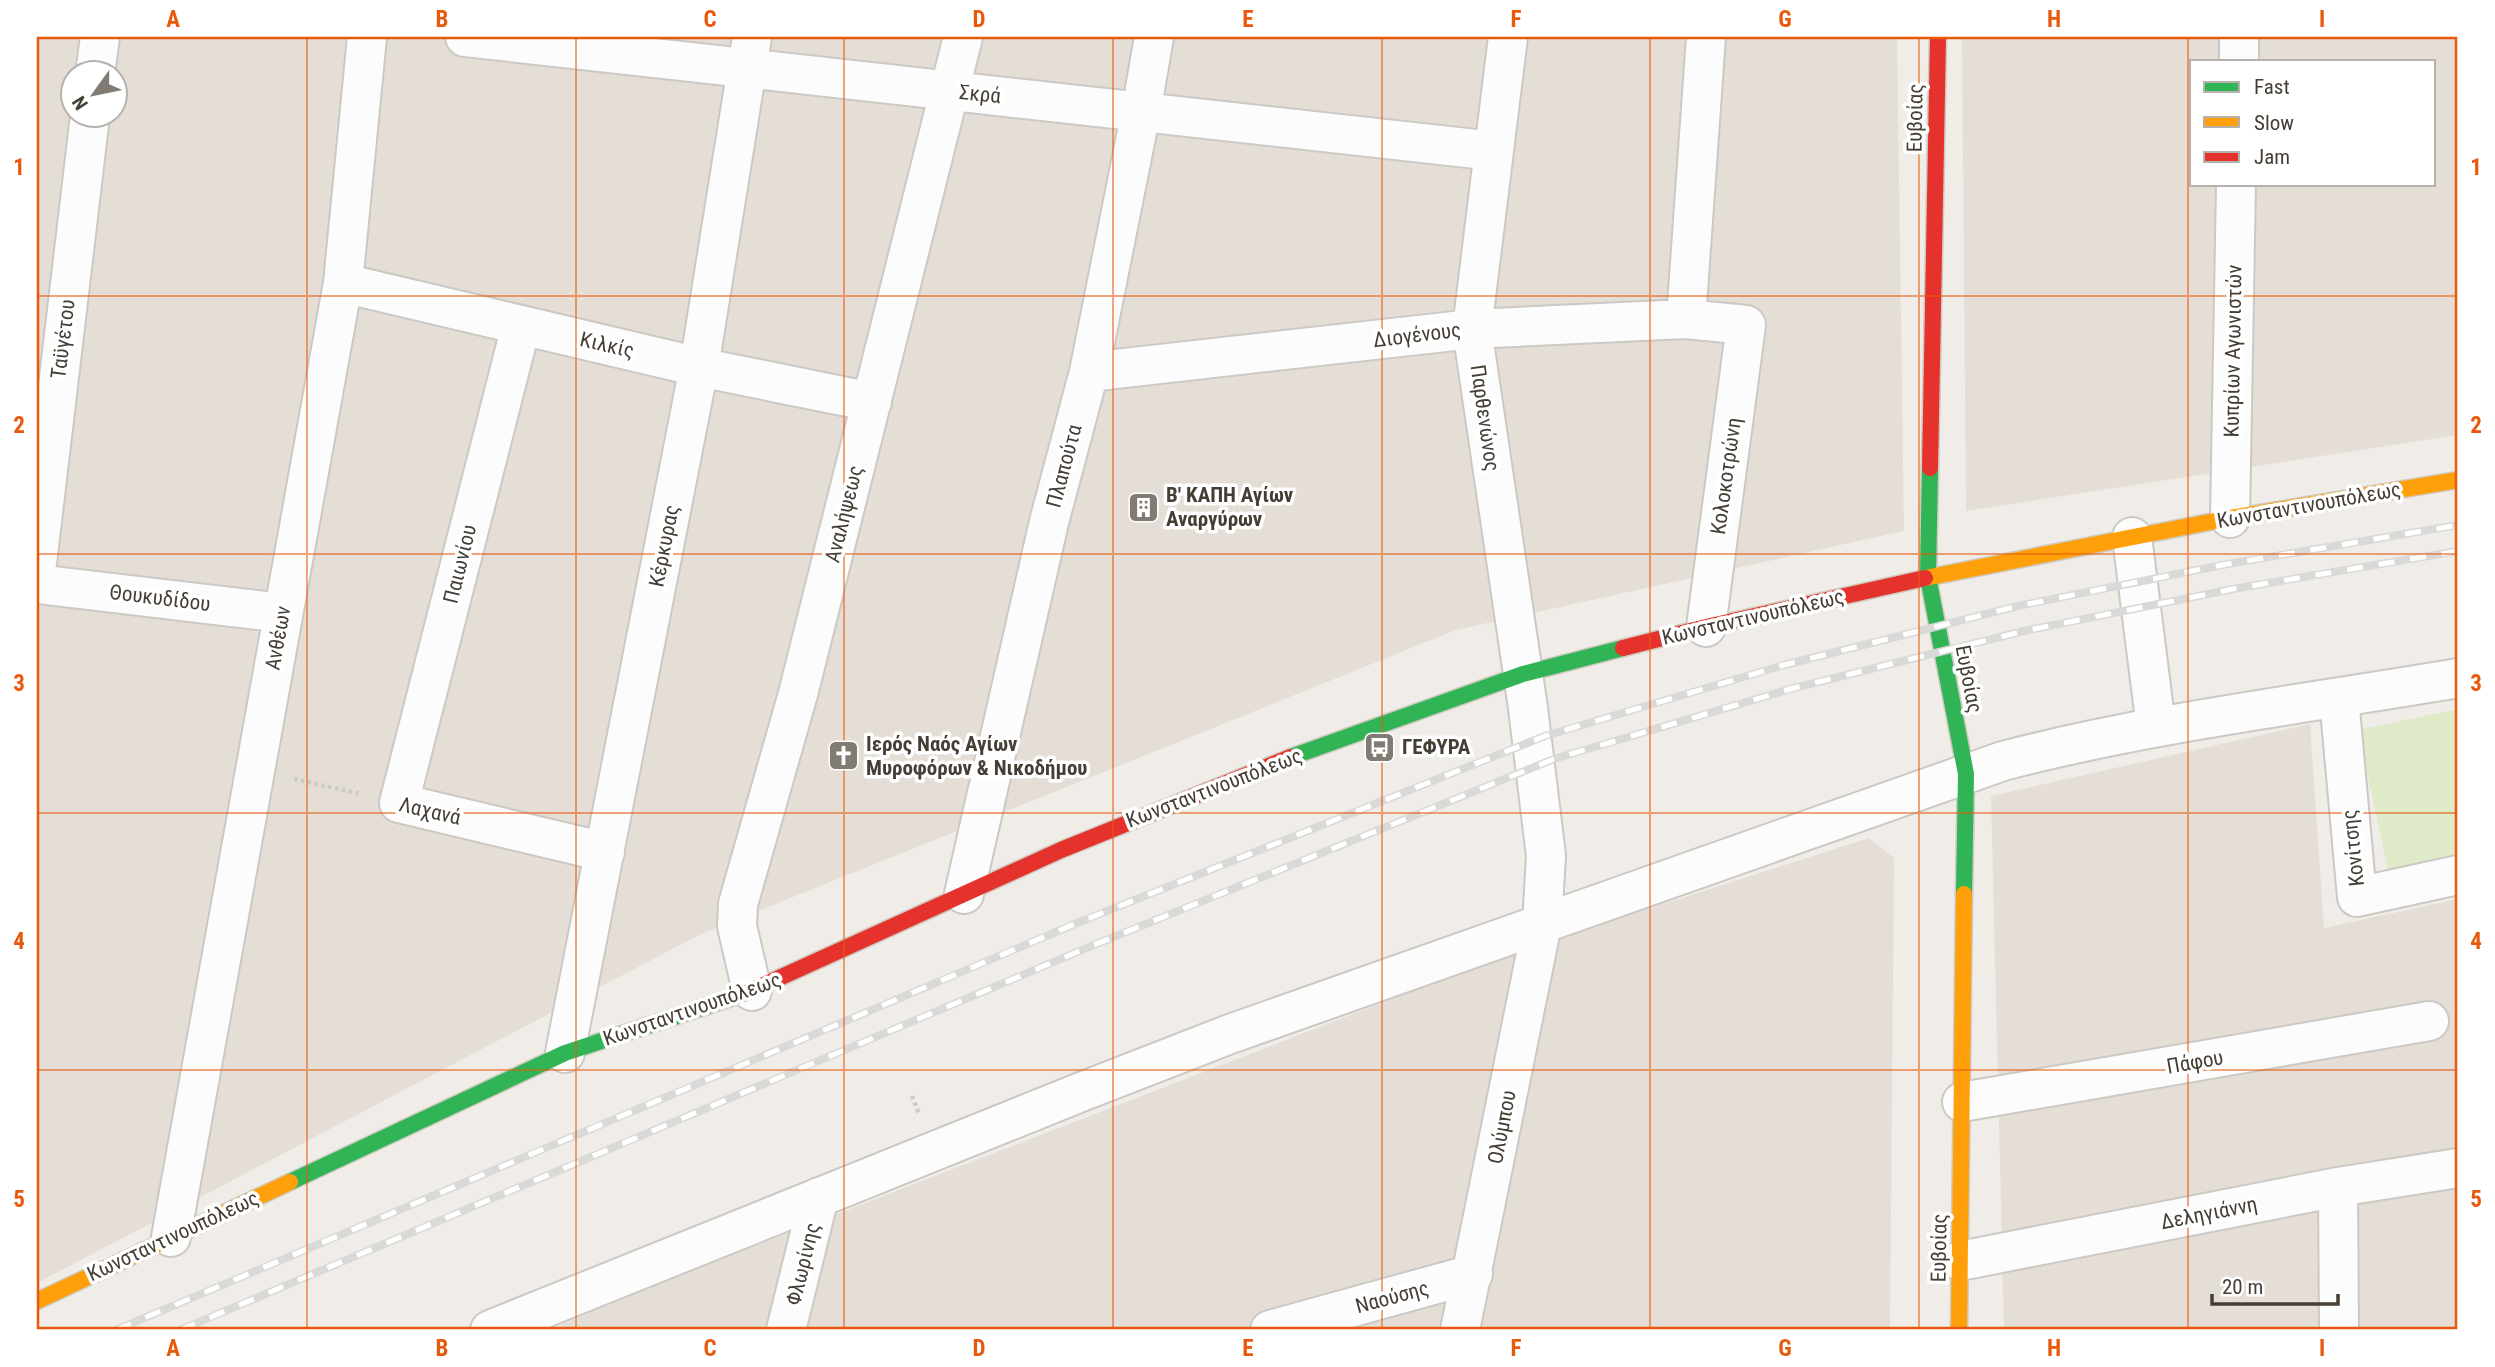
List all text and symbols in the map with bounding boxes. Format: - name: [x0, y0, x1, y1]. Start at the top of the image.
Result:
- text: A: [166, 6, 180, 33]
- text: B: [436, 6, 448, 33]
- text: C: [703, 6, 717, 33]
- text: D: [973, 6, 986, 33]
- text: E: [1242, 6, 1254, 33]
- text: F: [1511, 6, 1522, 33]
- text: G: [1778, 6, 1792, 33]
- text: H: [2047, 6, 2061, 33]
- text: I: [2319, 6, 2325, 33]
- north arrow: [60, 60, 130, 130]
- legend: [2190, 60, 2436, 186]
- text: Fast: [2254, 75, 2290, 99]
- street label: Σκρά: [958, 80, 1003, 108]
- street label: Ευβοίας: [1902, 84, 1928, 152]
- text: N: [67, 92, 93, 114]
- text: Slow: [2254, 111, 2294, 135]
- text: Jam: [2254, 145, 2290, 169]
- text: 1: [13, 154, 25, 181]
- text: 1: [2470, 154, 2482, 181]
- street label: Κυπρίων Αγωνιστών: [2219, 264, 2247, 438]
- street label: Ταϋγέτου: [46, 298, 80, 380]
- street label: Διογένους: [1372, 318, 1462, 352]
- street label: Κιλκίς: [578, 327, 636, 363]
- street label: Παρθενώνος: [1466, 363, 1504, 473]
- text: 2: [13, 412, 25, 439]
- text: 2: [2470, 412, 2482, 439]
- street label: Κολοκοτρώνη: [1706, 416, 1746, 536]
- street label: Πλαπούτα: [1041, 421, 1087, 510]
- street label: Αναλήψεως: [820, 463, 868, 565]
- street label: Κωνσταντινουπόλεως: [2215, 477, 2403, 533]
- place label: Β' ΚΑΠΗ Αγίων Αναργύρων: [1166, 483, 1294, 531]
- building icon: Β' ΚΑΠΗ Αγίων Αναργύρων: [1126, 490, 1160, 524]
- street label: Κέρκυρας: [644, 503, 684, 589]
- street label: Παιωνίου: [439, 522, 481, 606]
- street label: Θουκυδίδου: [108, 580, 212, 616]
- street label: Κωνσταντινουπόλεως: [1660, 584, 1846, 650]
- street label: Ανθέων: [261, 604, 295, 672]
- street label: Ευβοίας: [1951, 643, 1987, 715]
- text: 3: [13, 670, 25, 697]
- text: 3: [2470, 670, 2482, 697]
- bus stop icon: ΓΕΦΥΡΑ: [1362, 730, 1396, 764]
- place label: Ιερός Ναός Αγίων Μυροφόρων & Νικοδήμου: [866, 732, 1088, 780]
- place label: ΓΕΦΥΡΑ: [1402, 735, 1471, 759]
- church icon: Ιερός Ναός Αγίων Μυροφόρων & Νικοδήμου: [826, 739, 860, 773]
- street label: Κωνσταντινουπόλεως: [1123, 743, 1305, 833]
- street label: Λαχανά: [397, 792, 464, 830]
- street label: Κονίτσης: [2337, 808, 2369, 888]
- text: 4: [13, 928, 25, 955]
- text: 4: [2470, 928, 2482, 955]
- street label: Κωνσταντινουπόλεως: [600, 967, 784, 1051]
- street label: Πάφου: [2165, 1045, 2225, 1079]
- street label: Ολύμπου: [1483, 1088, 1521, 1166]
- text: 5: [13, 1186, 25, 1213]
- street label: Κωνσταντινουπόλεως: [84, 1186, 262, 1286]
- text: 5: [2470, 1186, 2482, 1213]
- street label: Δεληγιάννη: [2159, 1192, 2259, 1234]
- street label: Ευβοίας: [1926, 1214, 1952, 1282]
- street label: Φλωρίνης: [781, 1220, 825, 1308]
- scale bar: [2212, 1262, 2338, 1306]
- text: 20 m: [2222, 1275, 2263, 1299]
- street label: Ναούσης: [1353, 1276, 1431, 1318]
- text: A: [166, 1335, 180, 1362]
- text: B: [436, 1335, 448, 1362]
- text: C: [703, 1335, 717, 1362]
- text: D: [973, 1335, 986, 1362]
- text: E: [1242, 1335, 1254, 1362]
- text: F: [1511, 1335, 1522, 1362]
- text: G: [1778, 1335, 1792, 1362]
- text: H: [2047, 1335, 2061, 1362]
- text: I: [2319, 1335, 2325, 1362]

